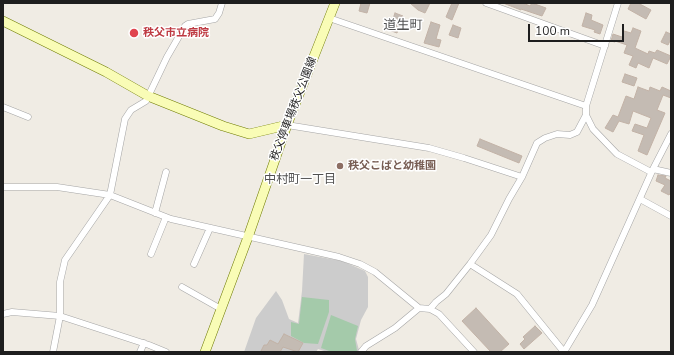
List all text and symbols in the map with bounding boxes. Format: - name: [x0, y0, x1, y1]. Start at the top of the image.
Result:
- scale bar: [530, 16, 626, 42]
- district label: 道生町: [384, 18, 422, 34]
- text: 100 m: [535, 23, 570, 39]
- place label: 秩父市立病院: [143, 26, 209, 40]
- marker: 秩父市立病院: [128, 27, 140, 39]
- street label: 秩父停車場秩父公園線: [268, 55, 320, 163]
- place label: 秩父こばと幼稚園: [348, 159, 436, 173]
- marker: 秩父こばと幼稚園: [335, 161, 345, 171]
- district label: 中村町一丁目: [264, 173, 336, 187]

